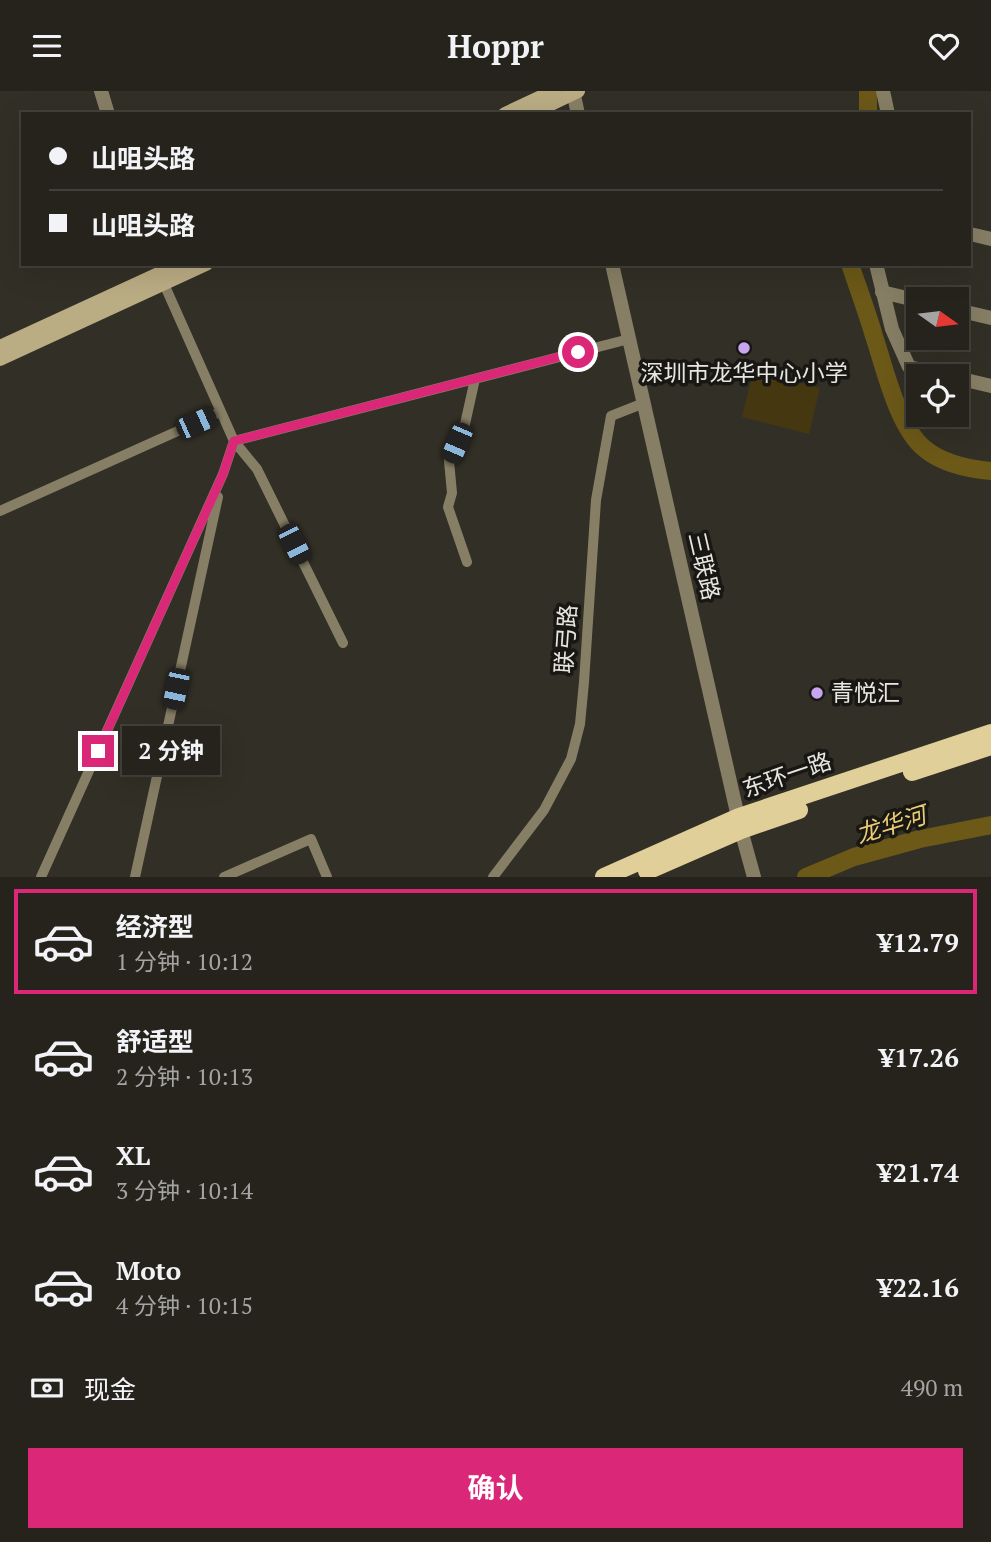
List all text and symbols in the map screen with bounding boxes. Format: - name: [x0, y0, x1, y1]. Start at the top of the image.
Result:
- text: Hoppr: [447, 25, 544, 67]
- icon: menu: [28, 27, 66, 65]
- icon: heart: [925, 27, 963, 65]
- text: 山咀头路: [91, 141, 195, 175]
- text: 山咀头路: [91, 208, 195, 242]
- north arrow: [906, 287, 970, 350]
- map controls: [906, 287, 969, 427]
- route start: [562, 336, 594, 368]
- marker: 深圳市龙华中心小学: [736, 340, 752, 356]
- place label: 深圳市龙华中心小学: [641, 357, 848, 388]
- button: locate: [906, 364, 969, 427]
- car: [173, 405, 220, 441]
- car: [440, 420, 475, 466]
- car: [276, 521, 313, 567]
- street label: 三联路: [682, 529, 727, 603]
- street label: 联弓路: [548, 603, 583, 674]
- car: [162, 666, 191, 712]
- place label: 青悦汇: [831, 677, 900, 708]
- marker: 青悦汇: [809, 685, 825, 701]
- callout: 2 分钟: [122, 727, 220, 775]
- route end: [82, 735, 114, 767]
- text: 2 分钟: [138, 735, 204, 766]
- street label: 东环一路: [738, 745, 835, 804]
- water label: 龙华河: [852, 797, 934, 850]
- text: 经济型: [116, 909, 194, 943]
- icon: car: [32, 910, 95, 973]
- text: ¥12.79: [878, 925, 959, 959]
- text: 1 分钟 · 10:12: [116, 946, 253, 977]
- text: 舒适型: [116, 1024, 194, 1058]
- icon: car: [32, 1025, 95, 1088]
- text: ¥17.26: [879, 1040, 959, 1074]
- text: 2 分钟 · 10:13: [116, 1061, 253, 1092]
- text: XL: [116, 1138, 150, 1172]
- icon: car: [32, 1140, 95, 1203]
- text: ¥21.74: [878, 1155, 959, 1189]
- text: 3 分钟 · 10:14: [116, 1175, 253, 1206]
- text: Moto: [116, 1253, 181, 1287]
- icon: car: [32, 1255, 95, 1318]
- text: ¥22.16: [878, 1270, 959, 1304]
- text: 4 分钟 · 10:15: [116, 1290, 253, 1321]
- icon: cash: [28, 1369, 66, 1407]
- text: 现金: [84, 1372, 136, 1406]
- text: 490 m: [901, 1372, 963, 1403]
- button: 确认: [28, 1448, 963, 1528]

